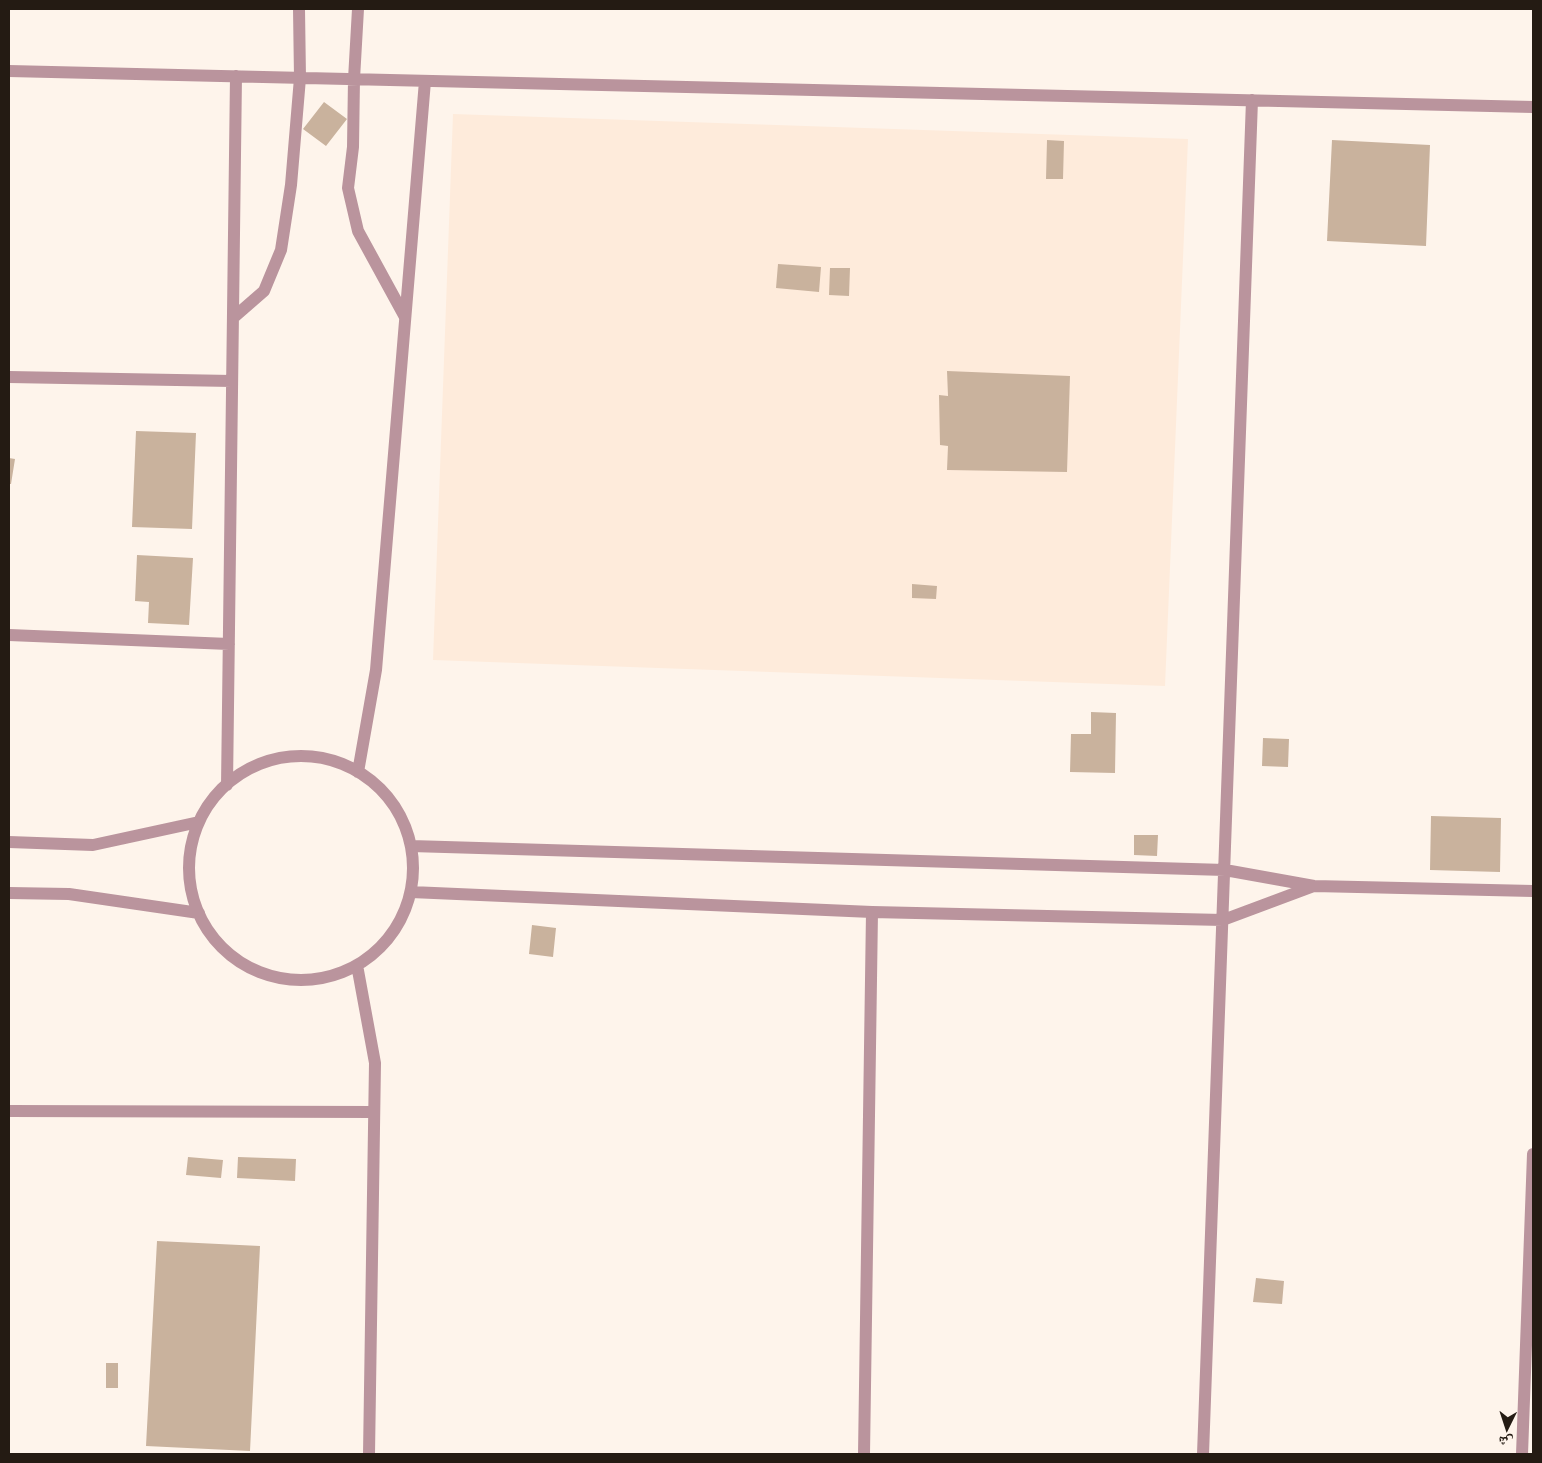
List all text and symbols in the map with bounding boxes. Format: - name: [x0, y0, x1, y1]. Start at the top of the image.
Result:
- north arrow: [1482, 1403, 1532, 1453]
- text: ش: [1498, 1432, 1514, 1453]

